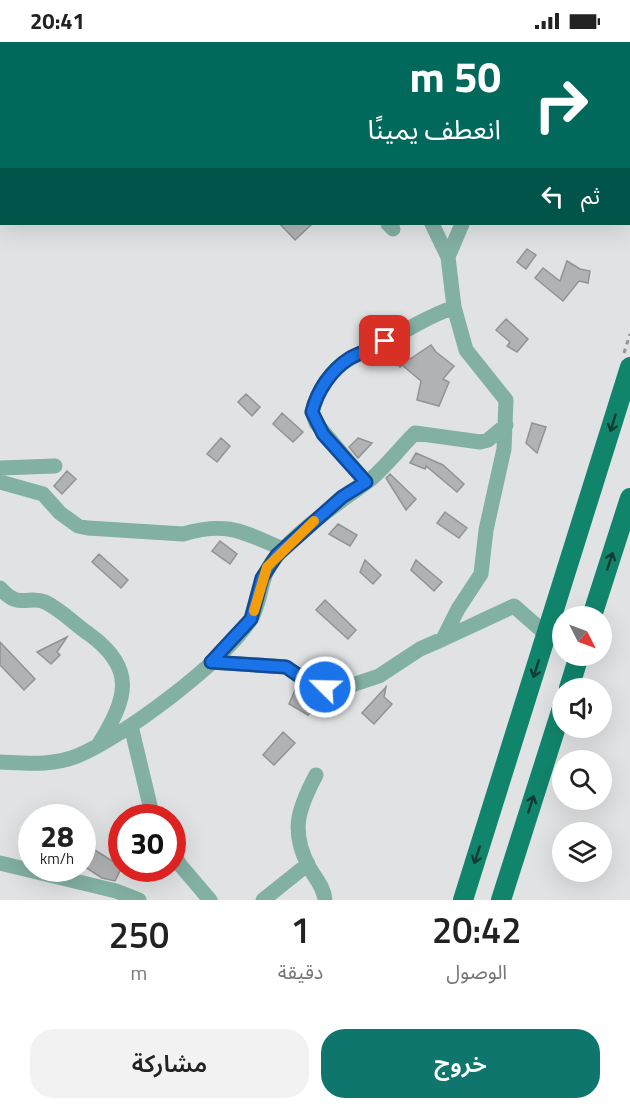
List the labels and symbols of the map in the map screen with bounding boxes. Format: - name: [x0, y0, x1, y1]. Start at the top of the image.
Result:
- pin: [359, 315, 410, 366]
- one-way arrow: [607, 413, 618, 432]
- one-way arrow: [605, 552, 616, 571]
- north arrow: [552, 606, 612, 666]
- position arrow: [293, 655, 357, 719]
- one-way arrow: [530, 659, 541, 678]
- one-way arrow: [527, 795, 538, 814]
- speed limit sign: 30: [108, 804, 186, 882]
- one-way arrow: [471, 845, 482, 864]

